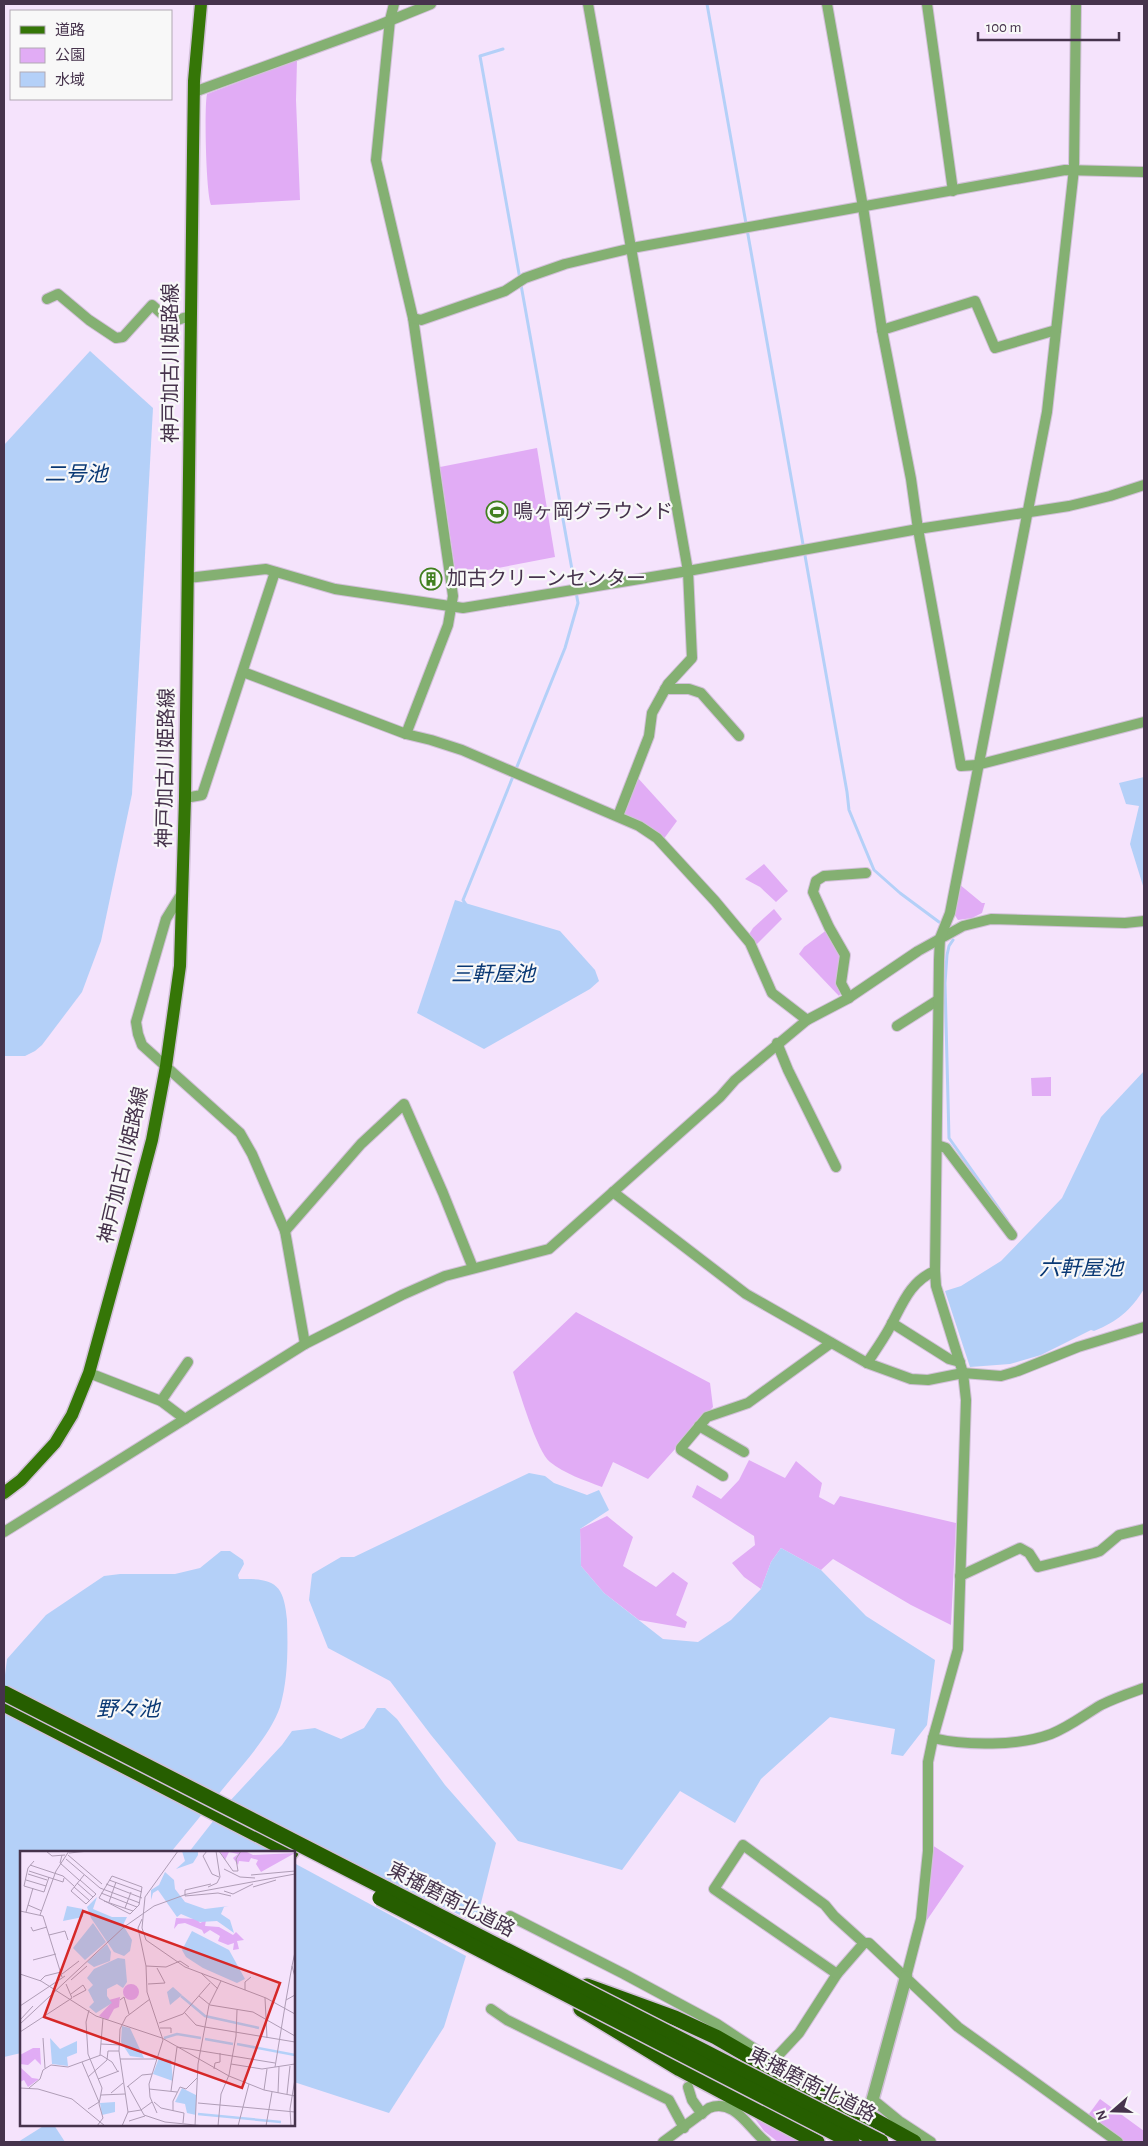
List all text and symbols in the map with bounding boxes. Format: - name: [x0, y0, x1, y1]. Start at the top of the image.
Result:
- legend: [10, 10, 172, 100]
- scale bar: [978, 10, 1119, 42]
- text: 100 m: [986, 20, 1021, 35]
- text: 道路: [55, 22, 85, 38]
- text: 公園: [55, 47, 85, 63]
- text: 水域: [55, 72, 85, 88]
- street label: 神戸加古川姫路線: [159, 283, 181, 443]
- water label: 二号池: [45, 463, 109, 485]
- sports icon: 鳴ヶ岡グラウンド: [485, 500, 509, 524]
- place label: 鳴ヶ岡グラウンド: [513, 501, 673, 522]
- building icon: 加古クリーンセンター: [419, 567, 443, 591]
- place label: 加古クリーンセンター: [447, 568, 646, 589]
- street label: 神戸加古川姫路線: [153, 688, 177, 848]
- water label: 三軒屋池: [451, 963, 537, 985]
- street label: 神戸加古川姫路線: [94, 1084, 152, 1245]
- water label: 六軒屋池: [1039, 1257, 1125, 1279]
- water label: 野々池: [97, 1698, 161, 1720]
- inset map: [20, 1851, 295, 2126]
- street label: 東播磨南北道路: [384, 1858, 518, 1941]
- street label: 東播磨南北道路: [745, 2043, 879, 2126]
- north arrow: [1088, 2086, 1138, 2136]
- text: N: [1093, 2108, 1110, 2122]

